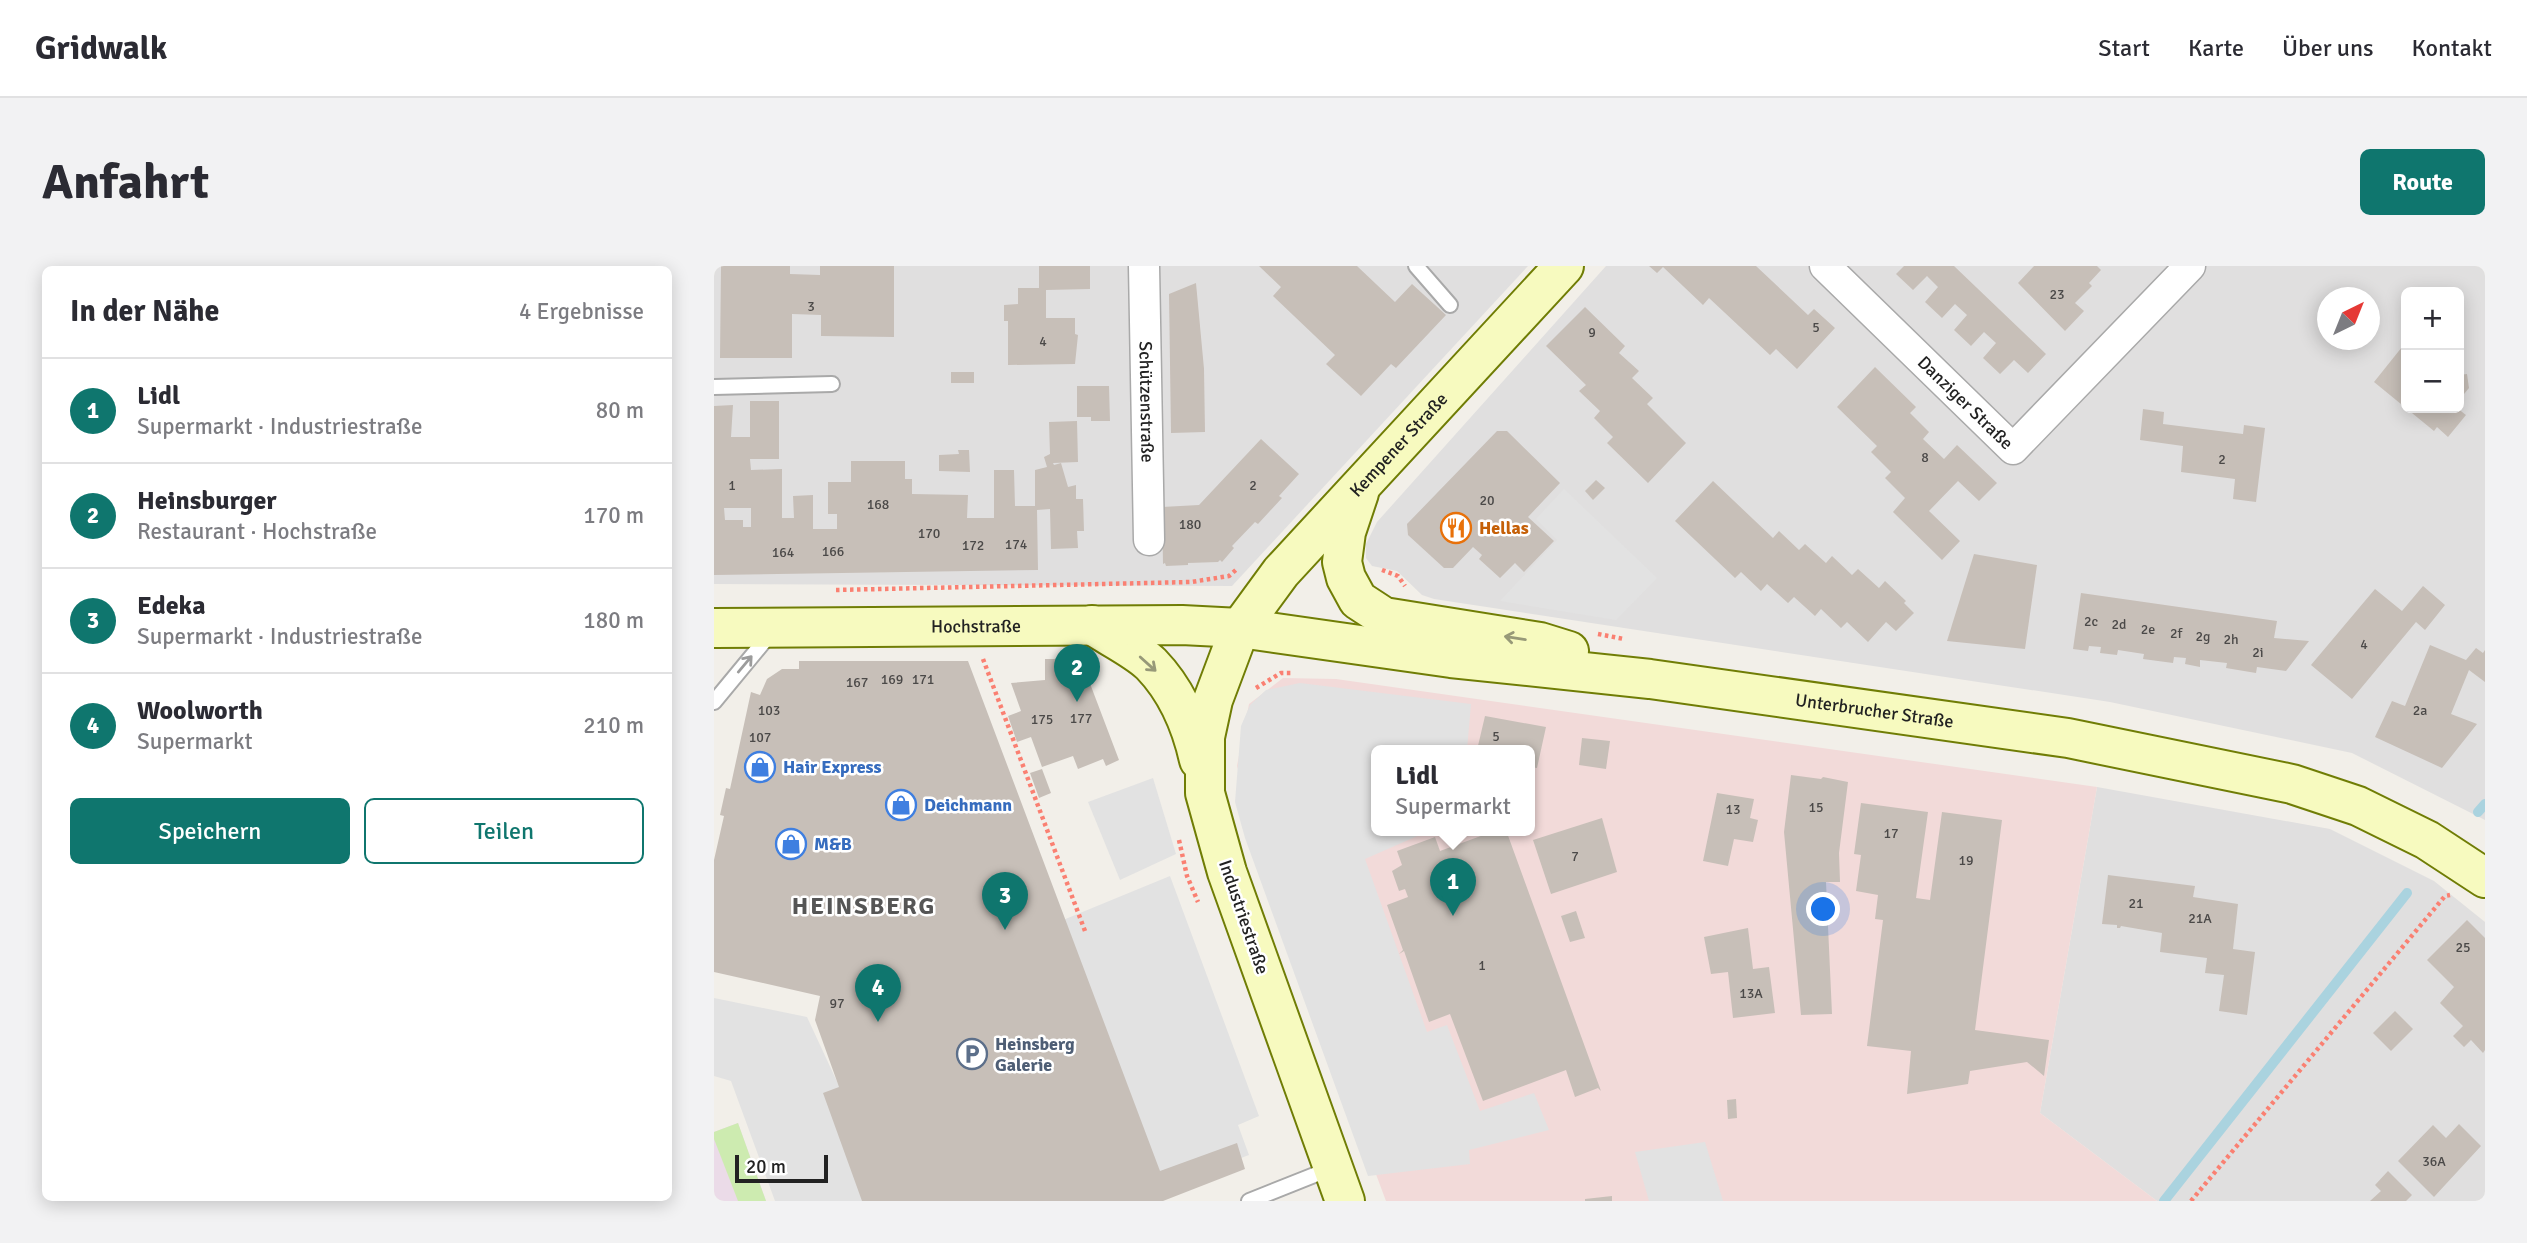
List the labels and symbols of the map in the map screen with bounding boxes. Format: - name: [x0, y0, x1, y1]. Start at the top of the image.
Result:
- house number: 23: [2049, 286, 2065, 303]
- north arrow: [2317, 287, 2380, 350]
- house number: 3: [807, 298, 815, 315]
- house number: 5: [1812, 319, 1820, 336]
- house number: 9: [1588, 324, 1596, 341]
- house number: 4: [1039, 333, 1047, 350]
- street label: Schützenstraße: [1134, 341, 1159, 463]
- street label: Danziger Straße: [1913, 351, 2018, 454]
- street label: Kempener Straße: [1345, 388, 1452, 501]
- house number: 8: [1921, 449, 1929, 466]
- house number: 2: [2218, 451, 2226, 468]
- house number: 1: [728, 477, 736, 494]
- house number: 2: [1249, 477, 1257, 494]
- house number: 20: [1479, 492, 1495, 509]
- house number: 168: [867, 496, 889, 513]
- restaurant icon: Hellas: [1439, 511, 1473, 545]
- house number: 180: [1179, 516, 1201, 533]
- place label: Hellas: [1479, 517, 1529, 539]
- house number: 170: [918, 525, 940, 542]
- house number: 174: [1005, 536, 1028, 553]
- house number: 172: [962, 537, 984, 554]
- house number: 166: [822, 543, 844, 560]
- house number: 164: [772, 544, 795, 561]
- house number: 2c: [2084, 613, 2098, 630]
- street label: Hochstraße: [931, 615, 1021, 638]
- house number: 2d: [2112, 616, 2126, 633]
- house number: 2e: [2141, 621, 2155, 638]
- house number: 2f: [2170, 625, 2183, 642]
- house number: 2g: [2196, 628, 2210, 645]
- one-way arrow: [1504, 631, 1527, 644]
- house number: 2h: [2223, 631, 2239, 648]
- house number: 4: [2360, 636, 2368, 653]
- pin: 2: [1054, 644, 1100, 702]
- house number: 2i: [2252, 644, 2264, 661]
- one-way arrow: [1139, 655, 1157, 672]
- one-way arrow: [737, 656, 753, 674]
- house number: 169: [881, 671, 903, 688]
- house number: 171: [912, 671, 934, 688]
- house number: 167: [846, 674, 868, 691]
- street label: Unterbrucher Straße: [1794, 689, 1955, 733]
- house number: 103: [758, 702, 780, 719]
- house number: 2a: [2413, 702, 2427, 719]
- house number: 177: [1070, 710, 1092, 727]
- house number: 175: [1031, 711, 1053, 728]
- house number: 5: [1492, 728, 1500, 745]
- house number: 107: [749, 729, 771, 746]
- shop icon: Hair Express: [743, 750, 777, 784]
- place label: Hair Express: [783, 756, 882, 778]
- shop icon: Deichmann: [884, 788, 918, 822]
- place label: Deichmann: [924, 794, 1012, 816]
- house number: 15: [1808, 799, 1824, 816]
- house number: 13: [1725, 801, 1741, 818]
- house number: 17: [1883, 825, 1899, 842]
- shop icon: M&B: [774, 827, 808, 861]
- place label: M&B: [814, 833, 852, 855]
- house number: 7: [1571, 848, 1579, 865]
- house number: 19: [1958, 852, 1974, 869]
- street label: Industriestraße: [1214, 857, 1274, 977]
- pin: 1: [1430, 858, 1476, 916]
- pin: 3: [982, 872, 1028, 930]
- district label: HEINSBERG: [792, 891, 936, 921]
- your location: [1806, 892, 1840, 926]
- house number: 21: [2128, 895, 2144, 912]
- house number: 21A: [2188, 910, 2212, 927]
- house number: 25: [2455, 939, 2471, 956]
- house number: 1: [1478, 957, 1486, 974]
- pin: 4: [855, 964, 901, 1022]
- house number: 13A: [1739, 985, 1763, 1002]
- house number: 97: [829, 995, 845, 1012]
- place label: Heinsberg Galerie: [995, 1033, 1075, 1076]
- parking icon: Heinsberg Galerie: [955, 1037, 989, 1071]
- scale bar: [735, 1152, 828, 1184]
- house number: 36A: [2422, 1153, 2446, 1170]

